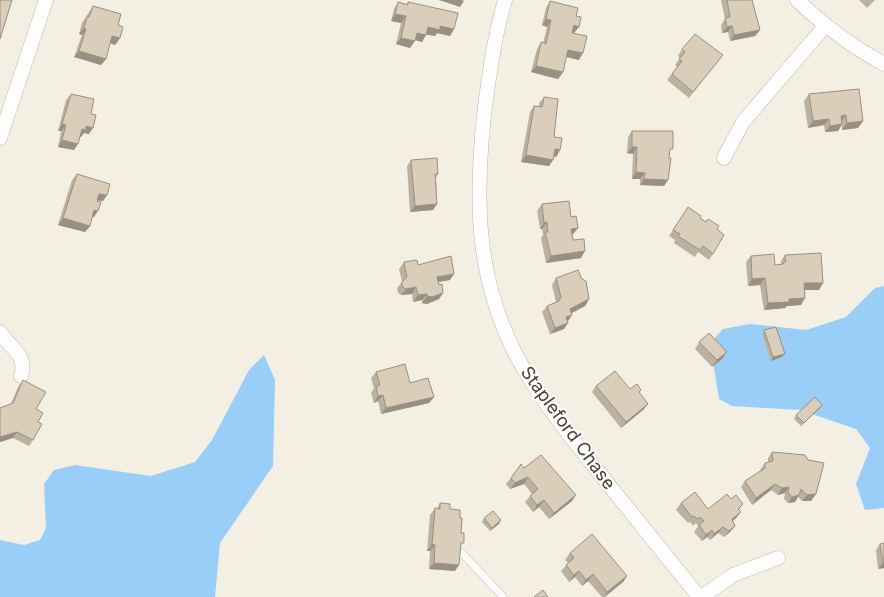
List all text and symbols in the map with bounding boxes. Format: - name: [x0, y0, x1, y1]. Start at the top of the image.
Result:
- street label: Stapleford Chase: [517, 362, 620, 493]

